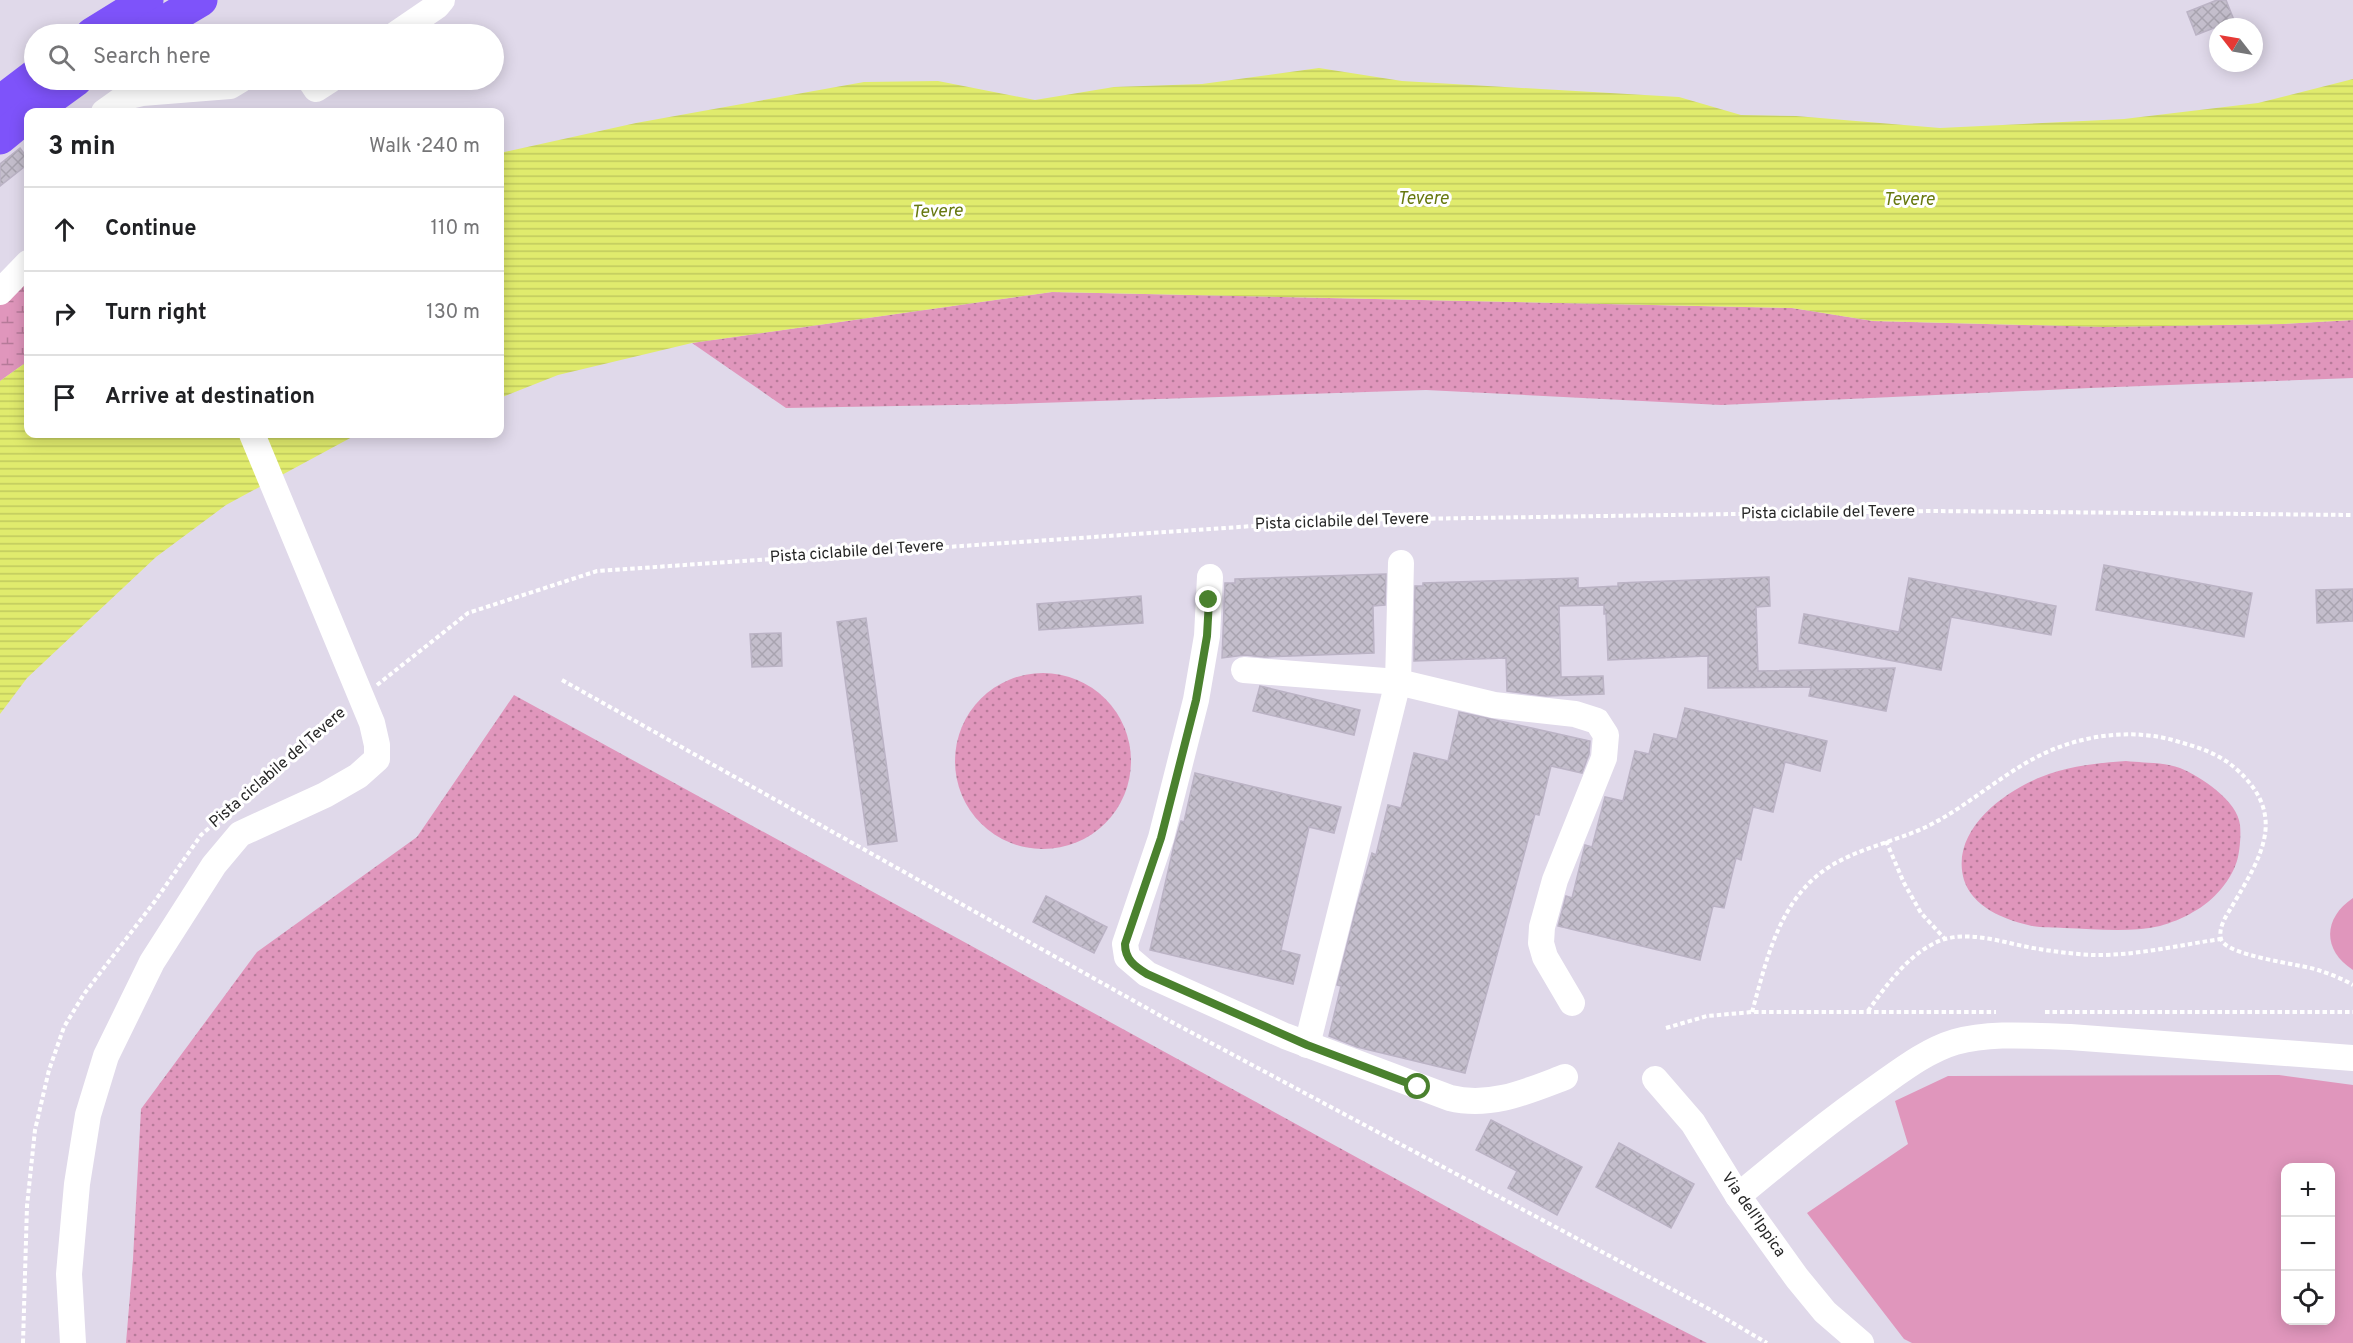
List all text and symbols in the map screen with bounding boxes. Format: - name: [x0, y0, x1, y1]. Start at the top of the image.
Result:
- north arrow: [2209, 18, 2263, 72]
- search box: [24, 24, 504, 90]
- icon: search: [45, 41, 78, 74]
- text: Search here: [93, 44, 211, 71]
- text: 3 min: [48, 131, 116, 164]
- text: Walk · 240 m: [369, 134, 480, 160]
- water label: Tevere: [1397, 188, 1449, 211]
- water label: Tevere: [1883, 189, 1935, 212]
- water label: Tevere: [911, 200, 964, 224]
- icon: ahead: [48, 213, 81, 246]
- text: Continue: [105, 216, 196, 243]
- text: 110 m: [431, 216, 480, 242]
- icon: right: [48, 297, 81, 330]
- text: Turn right: [105, 300, 207, 327]
- text: 130 m: [426, 300, 480, 326]
- icon: arrive: [48, 381, 81, 414]
- text: Arrive at destination: [105, 384, 315, 411]
- street label: Pista ciclabile del Tevere: [1741, 501, 1915, 525]
- street label: Pista ciclabile del Tevere: [1255, 509, 1429, 535]
- street label: Pista ciclabile del Tevere: [769, 536, 945, 568]
- route end: [1195, 586, 1221, 612]
- street label: Pista ciclabile del Tevere: [206, 703, 350, 833]
- route start: [1404, 1073, 1430, 1099]
- map controls: [2281, 1163, 2335, 1325]
- button: +: [2281, 1163, 2335, 1217]
- street label: Via dell'Ippica: [1716, 1169, 1790, 1261]
- button: −: [2281, 1217, 2335, 1271]
- button: locate: [2281, 1271, 2335, 1325]

